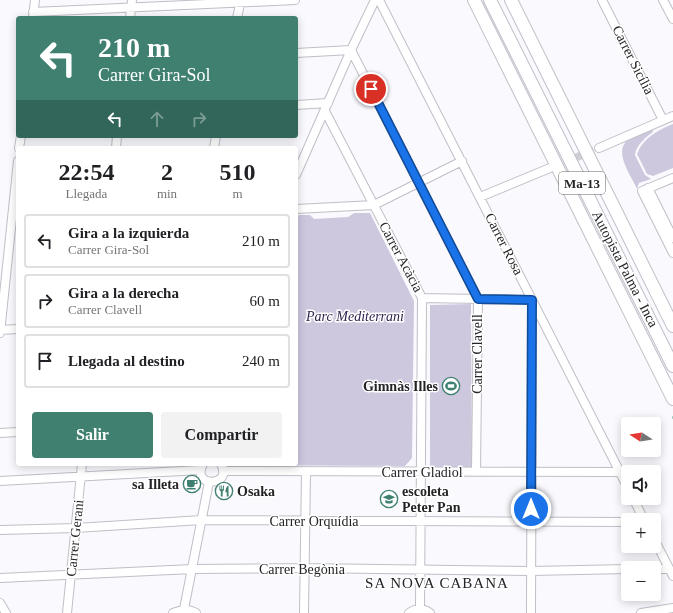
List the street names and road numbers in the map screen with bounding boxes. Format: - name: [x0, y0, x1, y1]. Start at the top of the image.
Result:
- street label: Carrer Sicília: [609, 23, 657, 98]
- road number: Ma-13: [559, 172, 605, 194]
- street label: Autopista Palma - Inca: [589, 208, 661, 330]
- street label: Carrer Rosa: [482, 211, 526, 278]
- street label: Carrer Acàcia: [376, 219, 426, 295]
- street label: Carrer Clavell: [470, 314, 485, 394]
- street label: Carrer Gladiol: [381, 465, 463, 480]
- street label: Carrer Gerani: [63, 499, 87, 577]
- street label: Carrer Orquídia: [269, 514, 359, 529]
- street label: Carrer Begònia: [259, 562, 346, 577]

